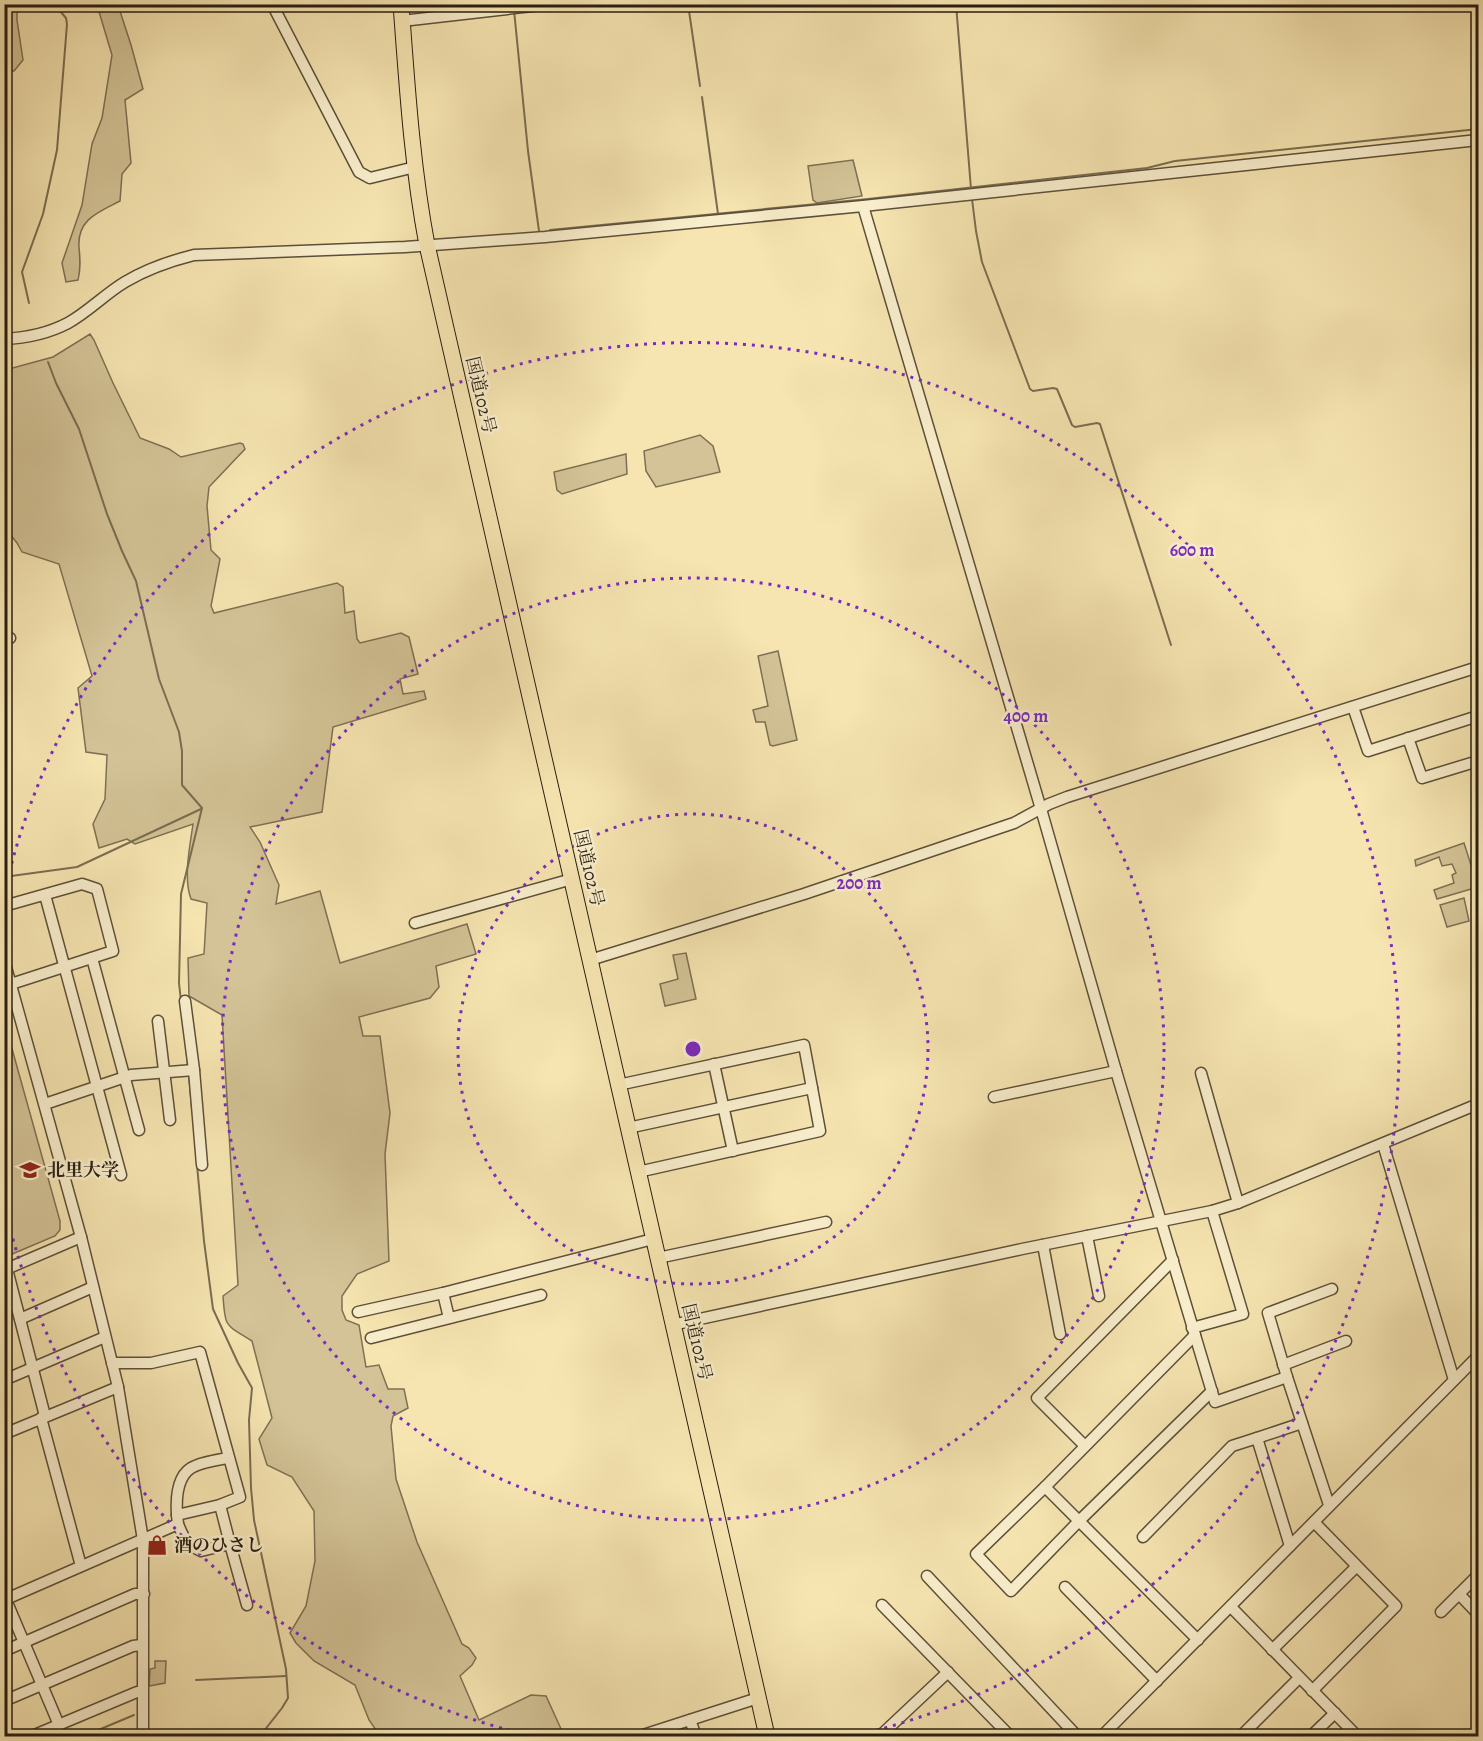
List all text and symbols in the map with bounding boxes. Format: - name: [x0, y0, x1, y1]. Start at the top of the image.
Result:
- street label: 国道102号: [460, 354, 502, 436]
- text: 600 m: [1170, 538, 1214, 562]
- text: 400 m: [1004, 704, 1048, 728]
- street label: 国道102号: [568, 827, 610, 909]
- text: 200 m: [836, 871, 882, 895]
- centre of rings: [683, 1039, 703, 1059]
- school or university icon: 北里大学: [18, 1158, 42, 1182]
- place label: 北里大学: [47, 1158, 119, 1182]
- street label: 国道102号: [676, 1301, 718, 1383]
- shop icon: 酒のひさし: [145, 1533, 169, 1557]
- place label: 酒のひさし: [174, 1533, 264, 1557]

